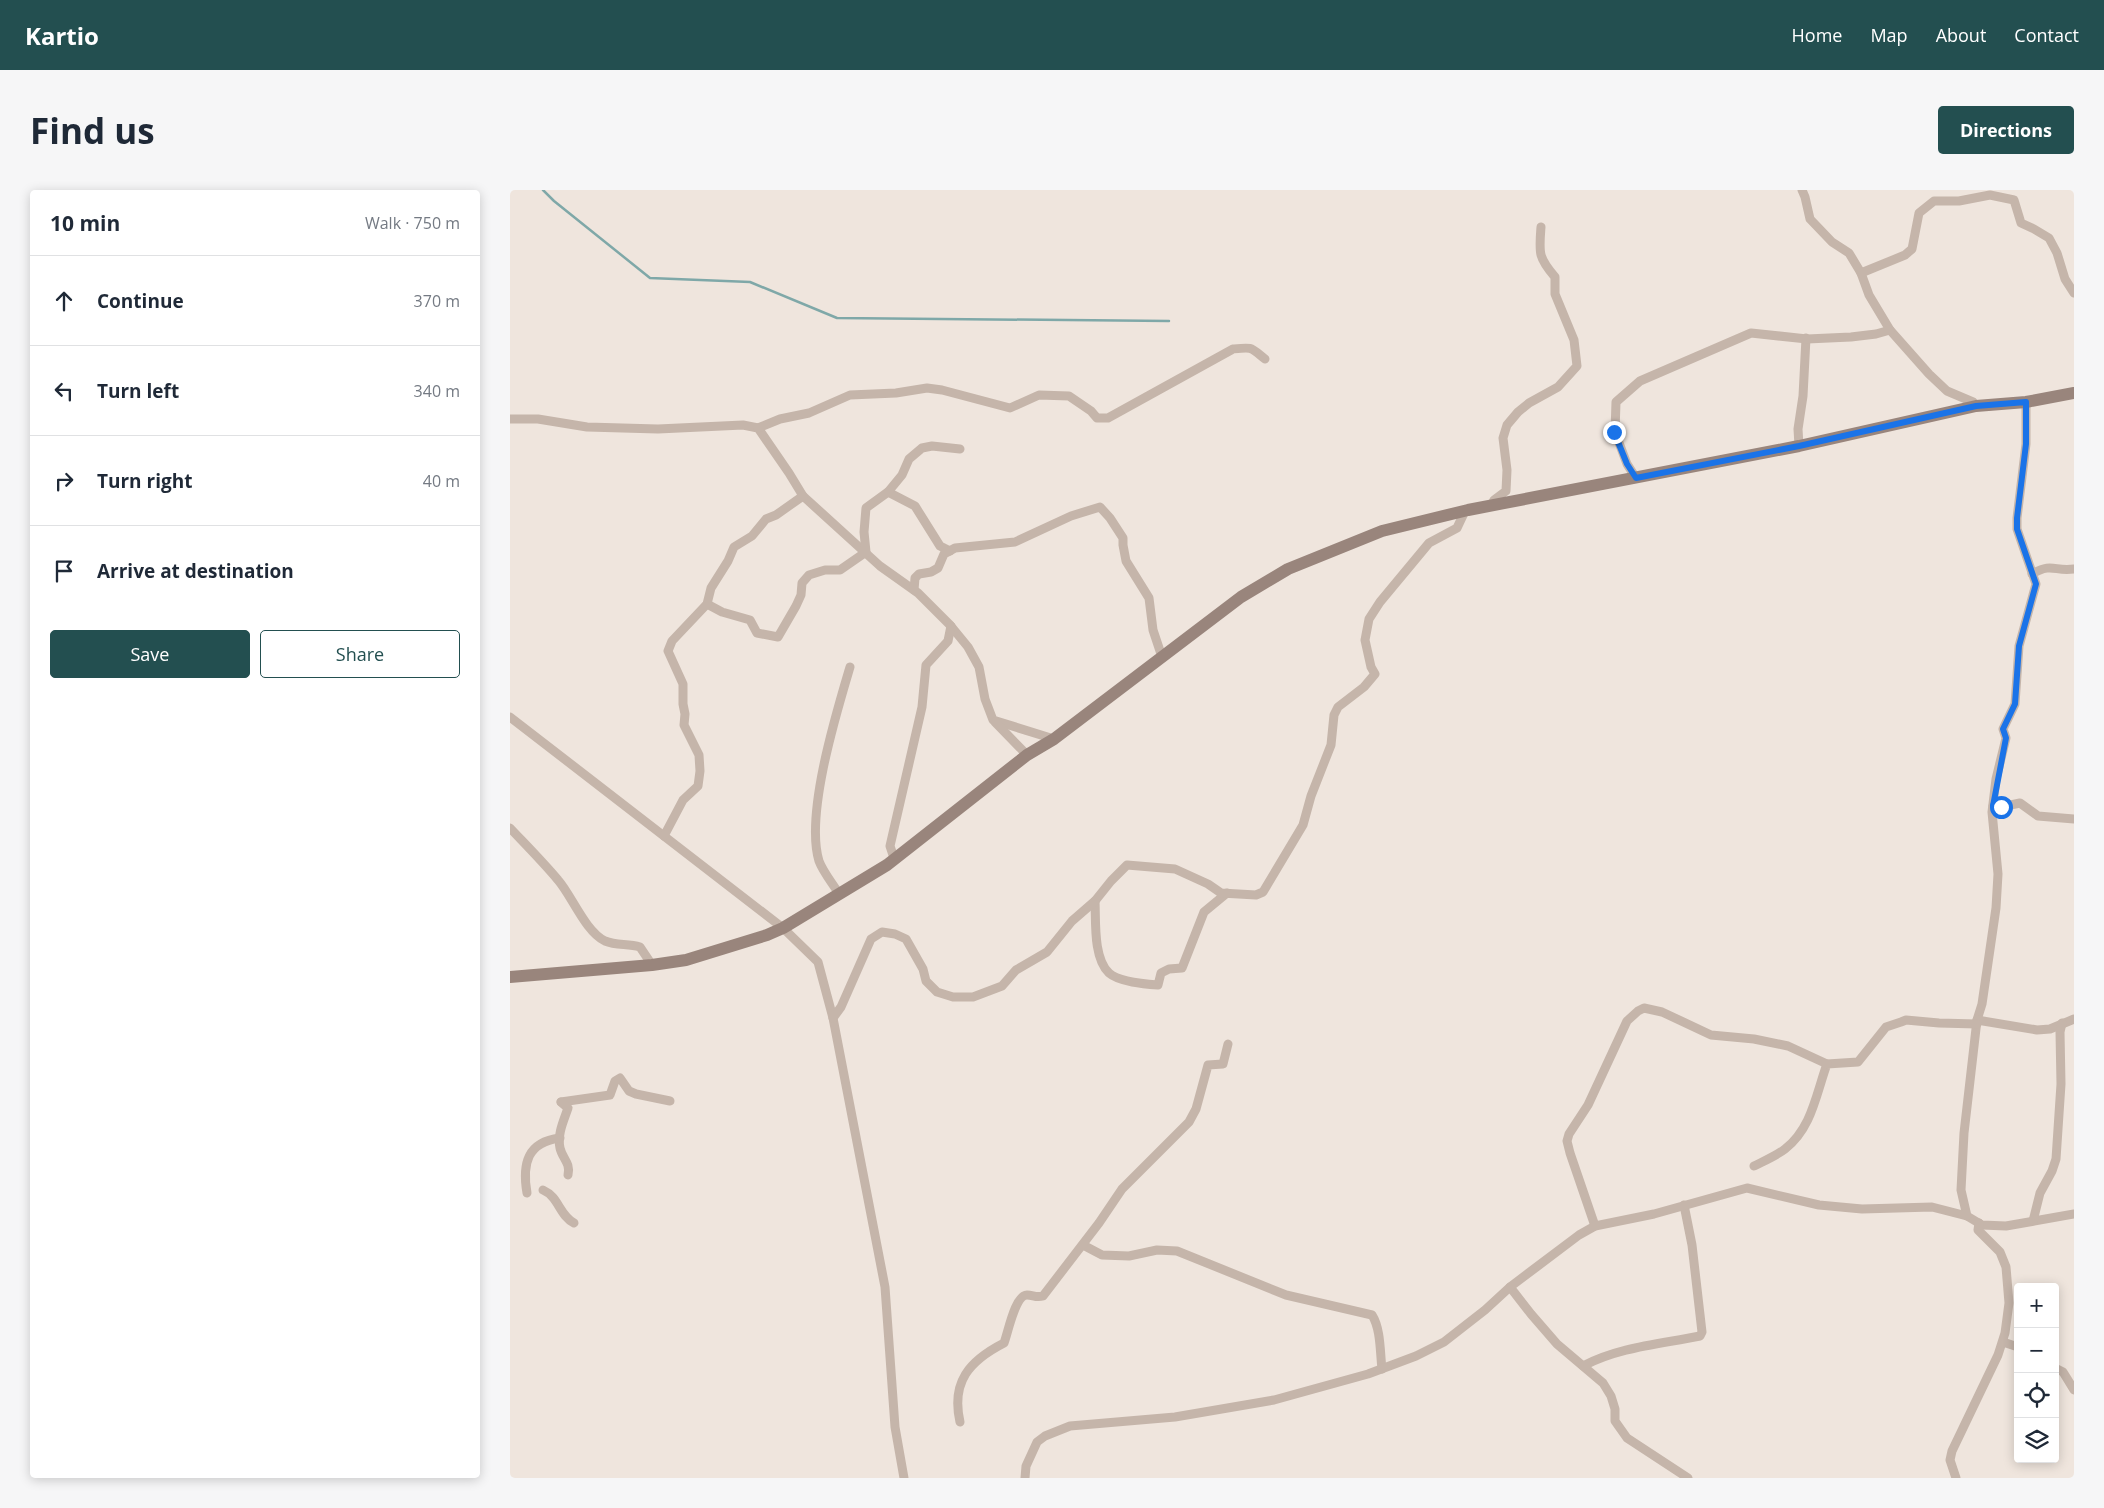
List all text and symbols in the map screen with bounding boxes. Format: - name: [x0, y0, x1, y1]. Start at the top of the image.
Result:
- text: Kartio: [25, 19, 99, 52]
- text: Home: [1792, 23, 1842, 47]
- text: Map: [1870, 23, 1908, 47]
- text: About: [1936, 23, 1986, 47]
- text: Contact: [2014, 23, 2079, 47]
- button: Directions: [1938, 106, 2074, 154]
- text: Find us: [30, 107, 155, 154]
- text: 10 min: [50, 209, 120, 237]
- text: Walk · 750 m: [365, 212, 460, 234]
- icon: ahead: [50, 287, 78, 315]
- text: Continue: [97, 288, 184, 314]
- text: 370 m: [414, 290, 460, 312]
- icon: left: [50, 377, 78, 405]
- text: Turn left: [97, 378, 179, 404]
- text: 340 m: [414, 380, 460, 402]
- route end: [1603, 421, 1626, 444]
- icon: right: [50, 467, 78, 495]
- text: Turn right: [97, 468, 192, 494]
- text: 40 m: [423, 470, 460, 492]
- icon: arrive: [50, 557, 78, 585]
- text: Arrive at destination: [97, 558, 294, 584]
- button: Save: [50, 630, 250, 678]
- button: Share: [260, 630, 460, 678]
- route start: [1990, 796, 2013, 819]
- map controls: [2014, 1283, 2059, 1463]
- button: +: [2014, 1283, 2059, 1328]
- button: −: [2014, 1328, 2059, 1373]
- button: locate: [2014, 1373, 2059, 1418]
- button: layers: [2014, 1418, 2059, 1463]

